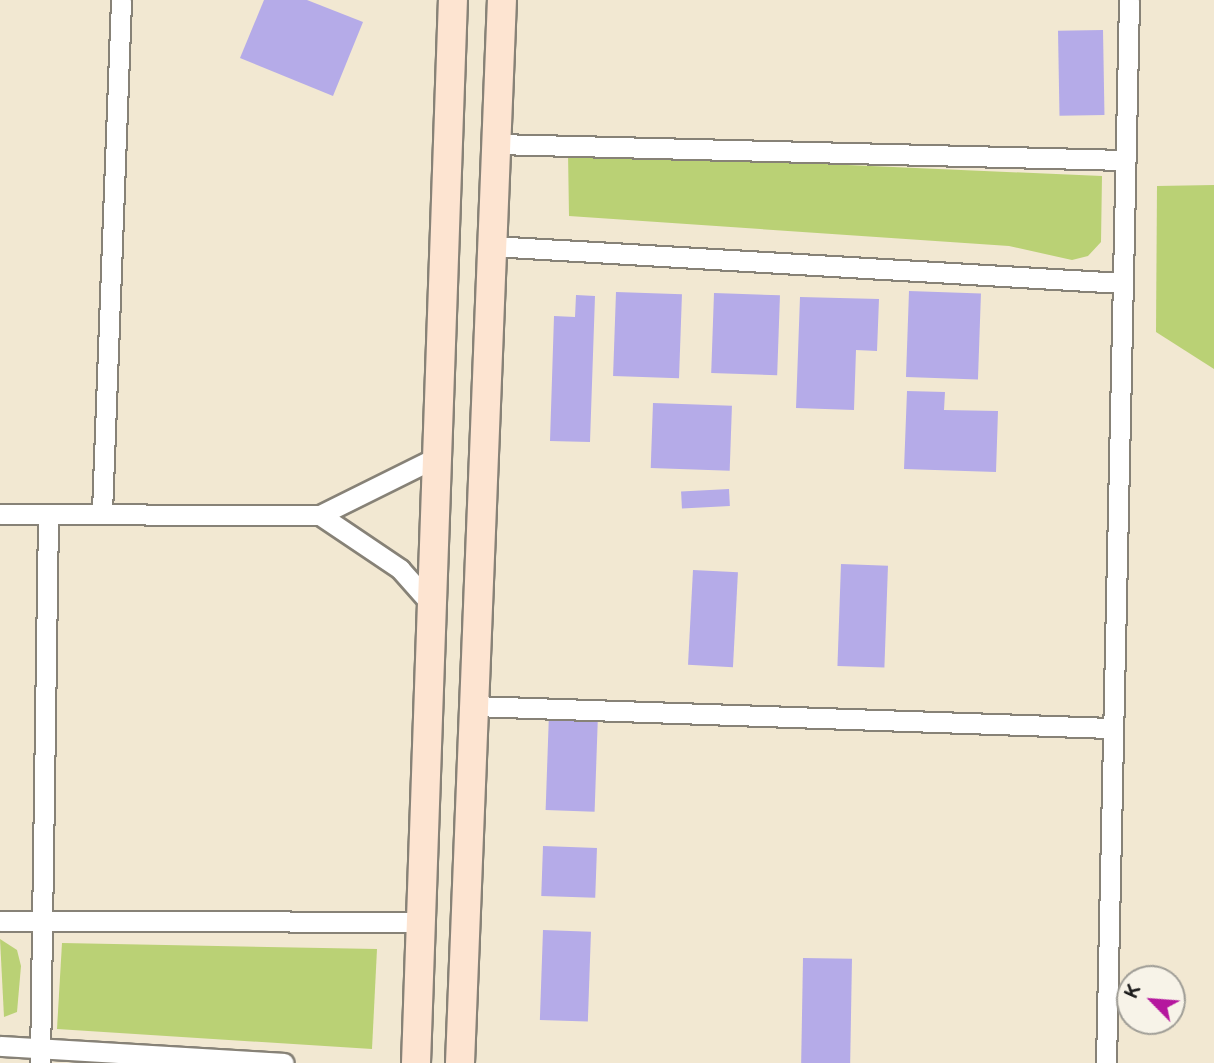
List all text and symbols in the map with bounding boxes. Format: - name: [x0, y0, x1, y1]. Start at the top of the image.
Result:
- north arrow: [1116, 965, 1186, 1035]
- text: K: [1120, 981, 1146, 1002]

